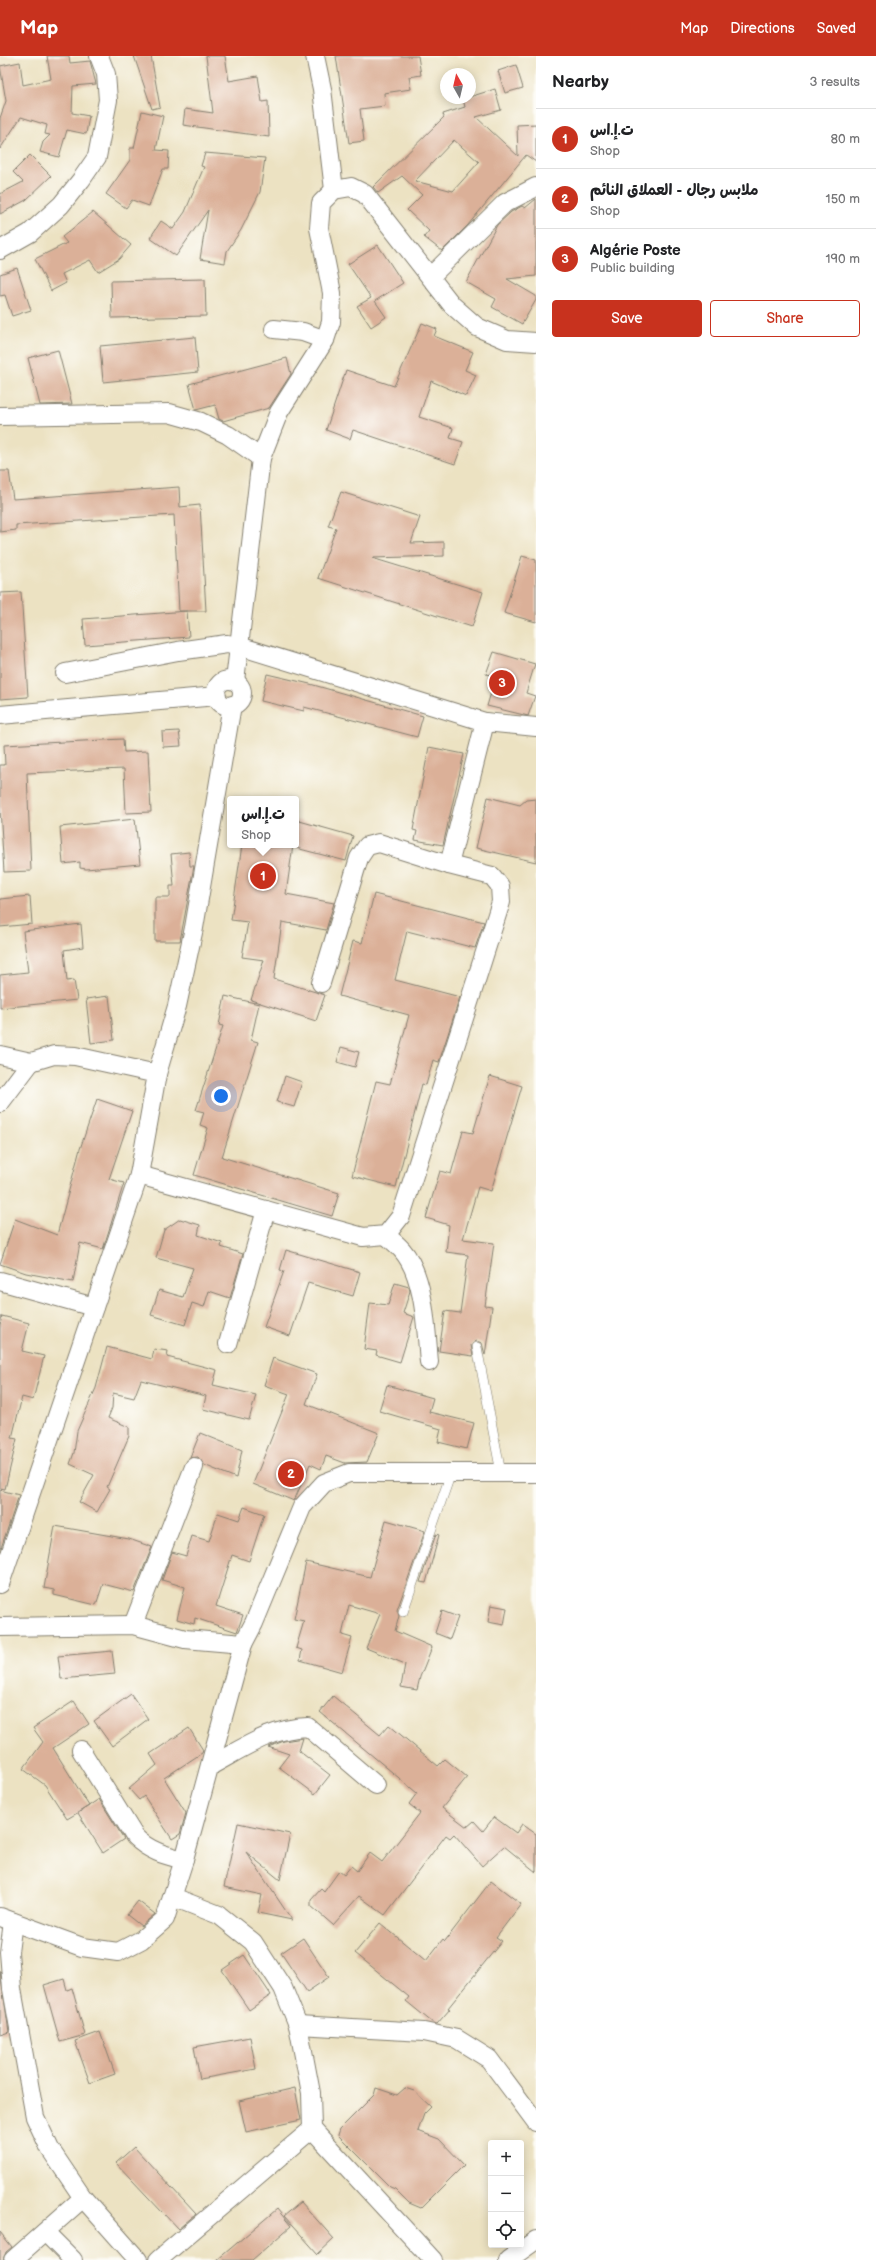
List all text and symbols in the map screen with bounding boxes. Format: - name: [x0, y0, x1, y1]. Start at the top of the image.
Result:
- text: Map: [20, 17, 58, 40]
- text: Map: [680, 20, 708, 37]
- text: Directions: [730, 20, 795, 37]
- text: Saved: [817, 20, 856, 37]
- north arrow: [440, 68, 476, 104]
- text: Nearby: [552, 72, 609, 92]
- text: 3 results: [809, 74, 860, 90]
- text: ت.إ.اس: [590, 121, 634, 140]
- text: 1: [562, 131, 568, 147]
- text: 80 m: [831, 131, 860, 147]
- text: Shop: [590, 143, 620, 159]
- text: ملابس رجال - العملاق النائم: [590, 181, 758, 200]
- text: 2: [561, 191, 569, 207]
- text: 150 m: [826, 191, 860, 207]
- text: Shop: [590, 203, 620, 219]
- text: Algérie Poste: [590, 241, 681, 260]
- text: 3: [561, 251, 569, 267]
- text: 190 m: [826, 251, 860, 267]
- text: Public building: [590, 260, 675, 276]
- button: Save: [552, 300, 702, 337]
- button: Share: [710, 300, 860, 337]
- pin: 3: [489, 668, 515, 698]
- popup: [227, 796, 299, 848]
- text: ت.إ.اس: [241, 805, 285, 824]
- text: Shop: [241, 827, 271, 843]
- pin: 1: [250, 861, 276, 891]
- your location: [211, 1086, 231, 1106]
- pin: 2: [278, 1459, 304, 1489]
- map controls: [488, 2140, 524, 2248]
- button: +: [488, 2140, 524, 2176]
- button: −: [488, 2176, 524, 2212]
- button: locate: [488, 2212, 524, 2248]

